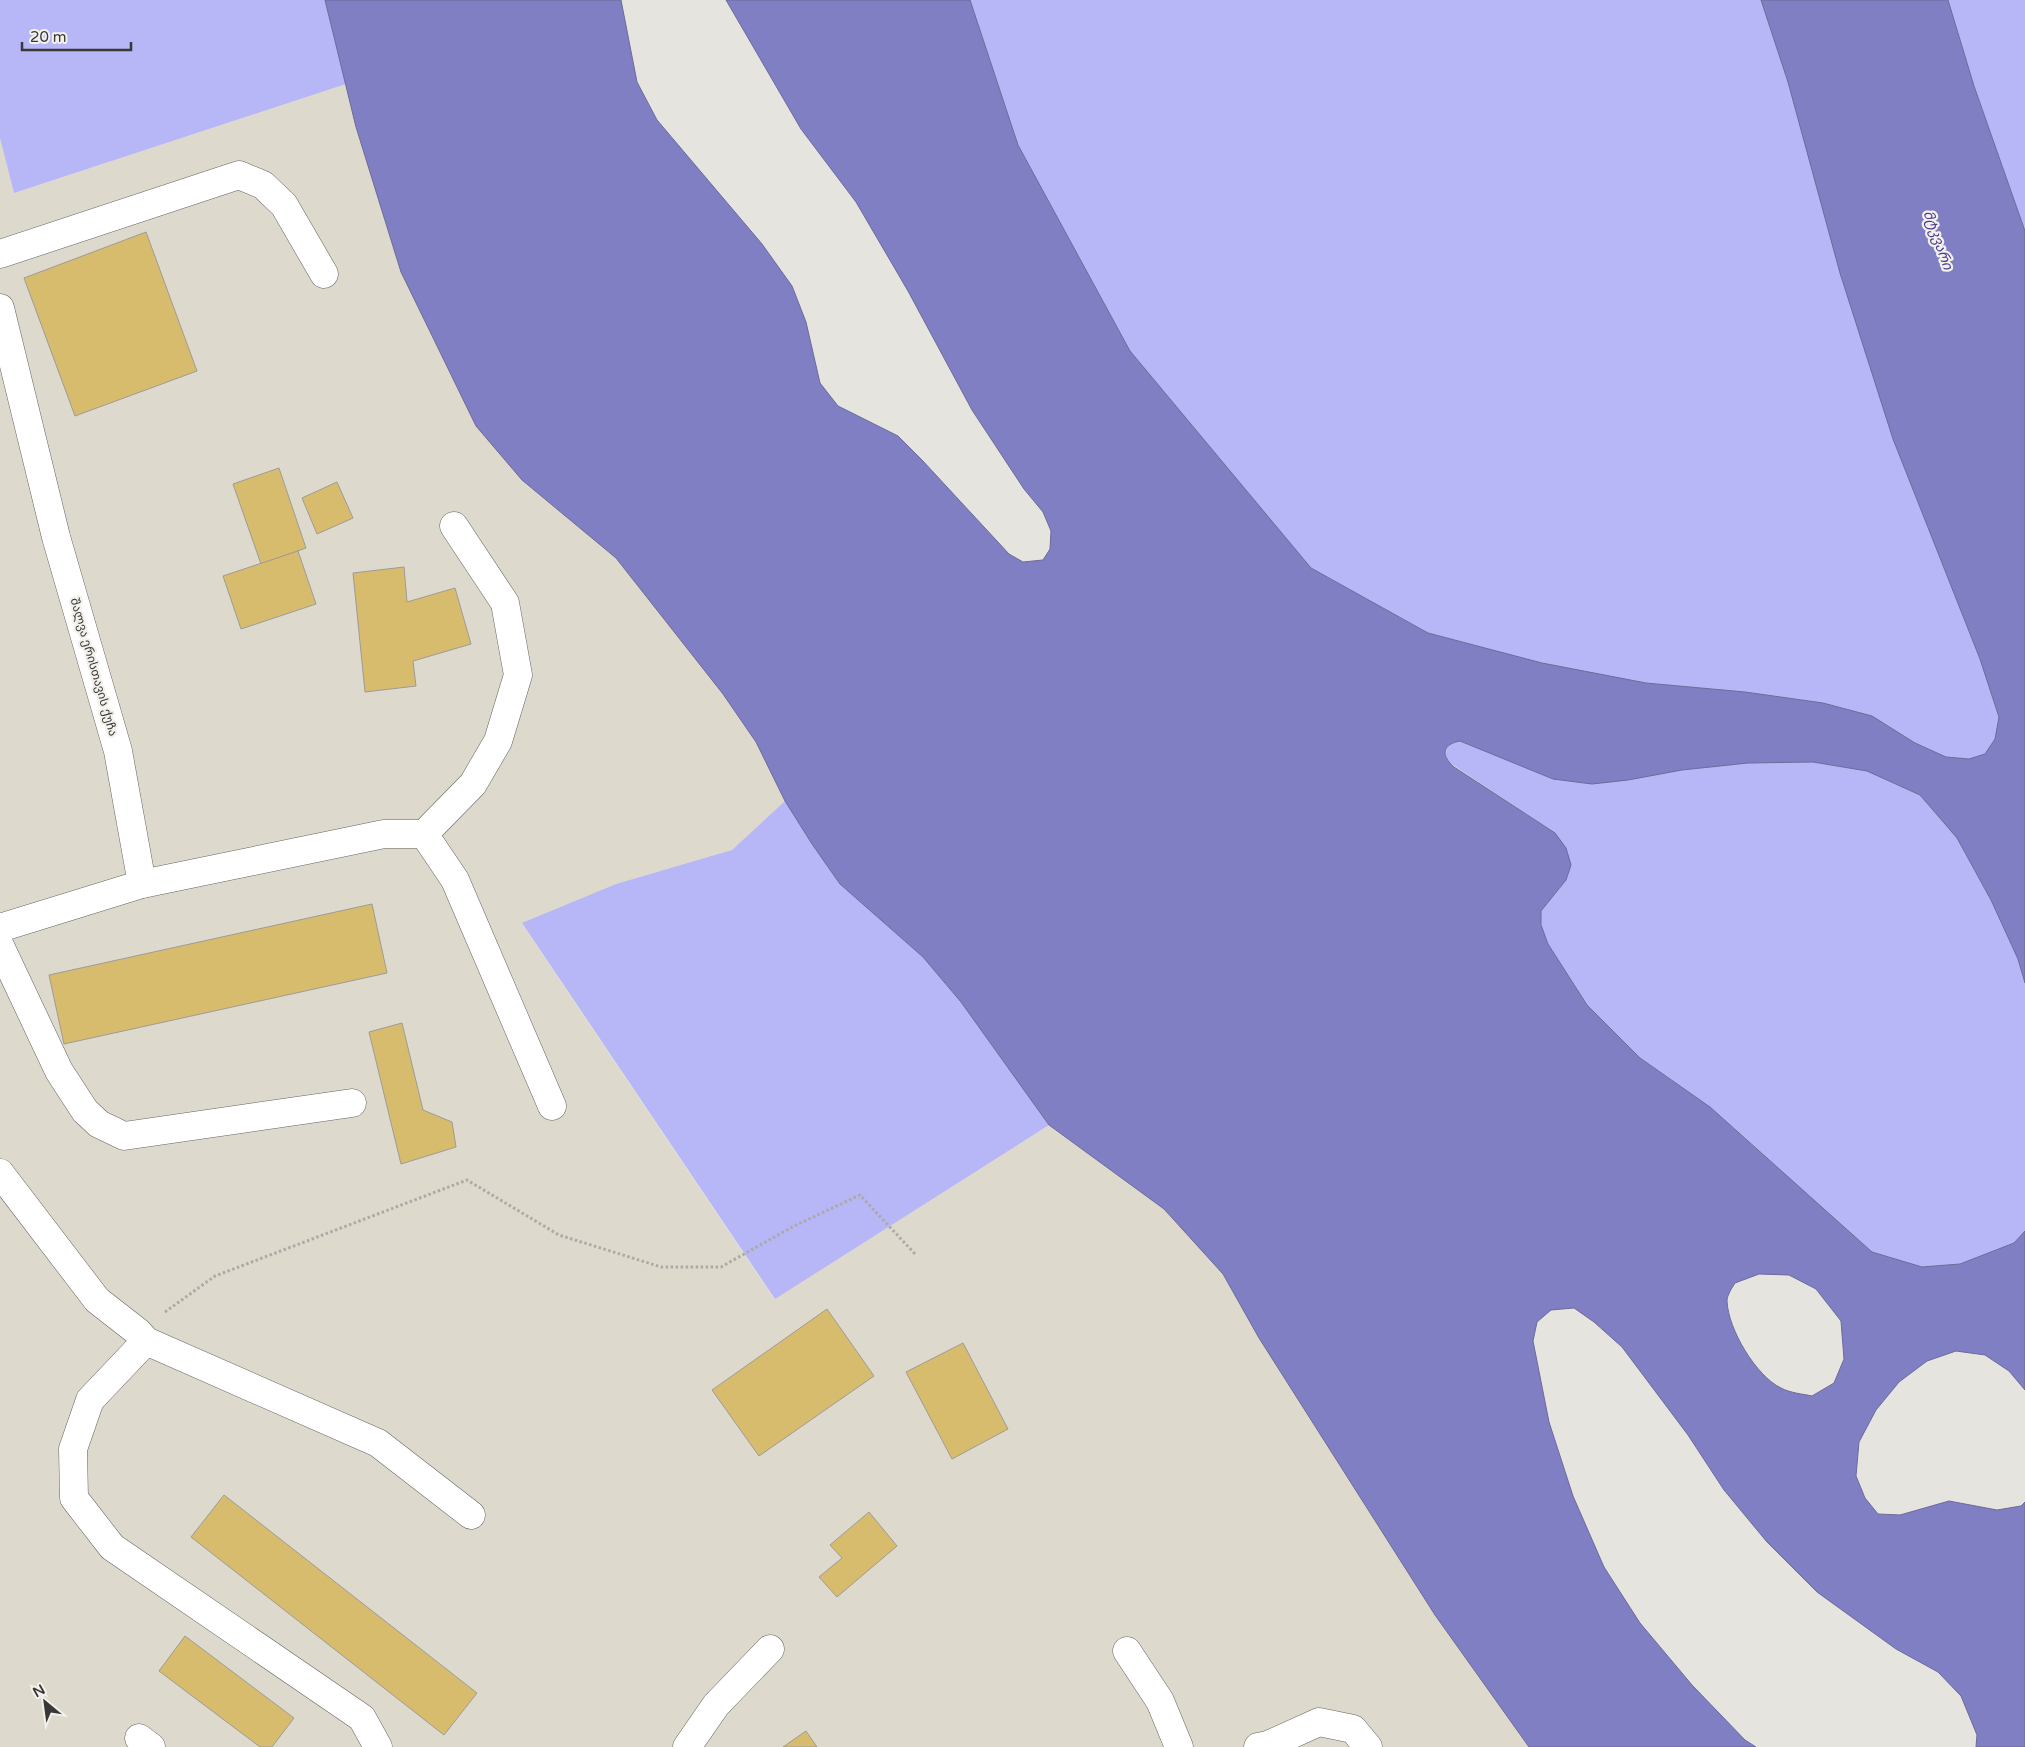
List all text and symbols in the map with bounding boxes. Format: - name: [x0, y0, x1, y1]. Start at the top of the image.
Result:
- scale bar: [22, 20, 131, 52]
- text: 20 m: [30, 28, 67, 46]
- water label: მტკვარი: [1919, 208, 1957, 273]
- street label: შალვა ერისთავის ქუჩა: [67, 596, 120, 738]
- north arrow: [20, 1677, 70, 1727]
- text: N: [30, 1681, 48, 1701]

